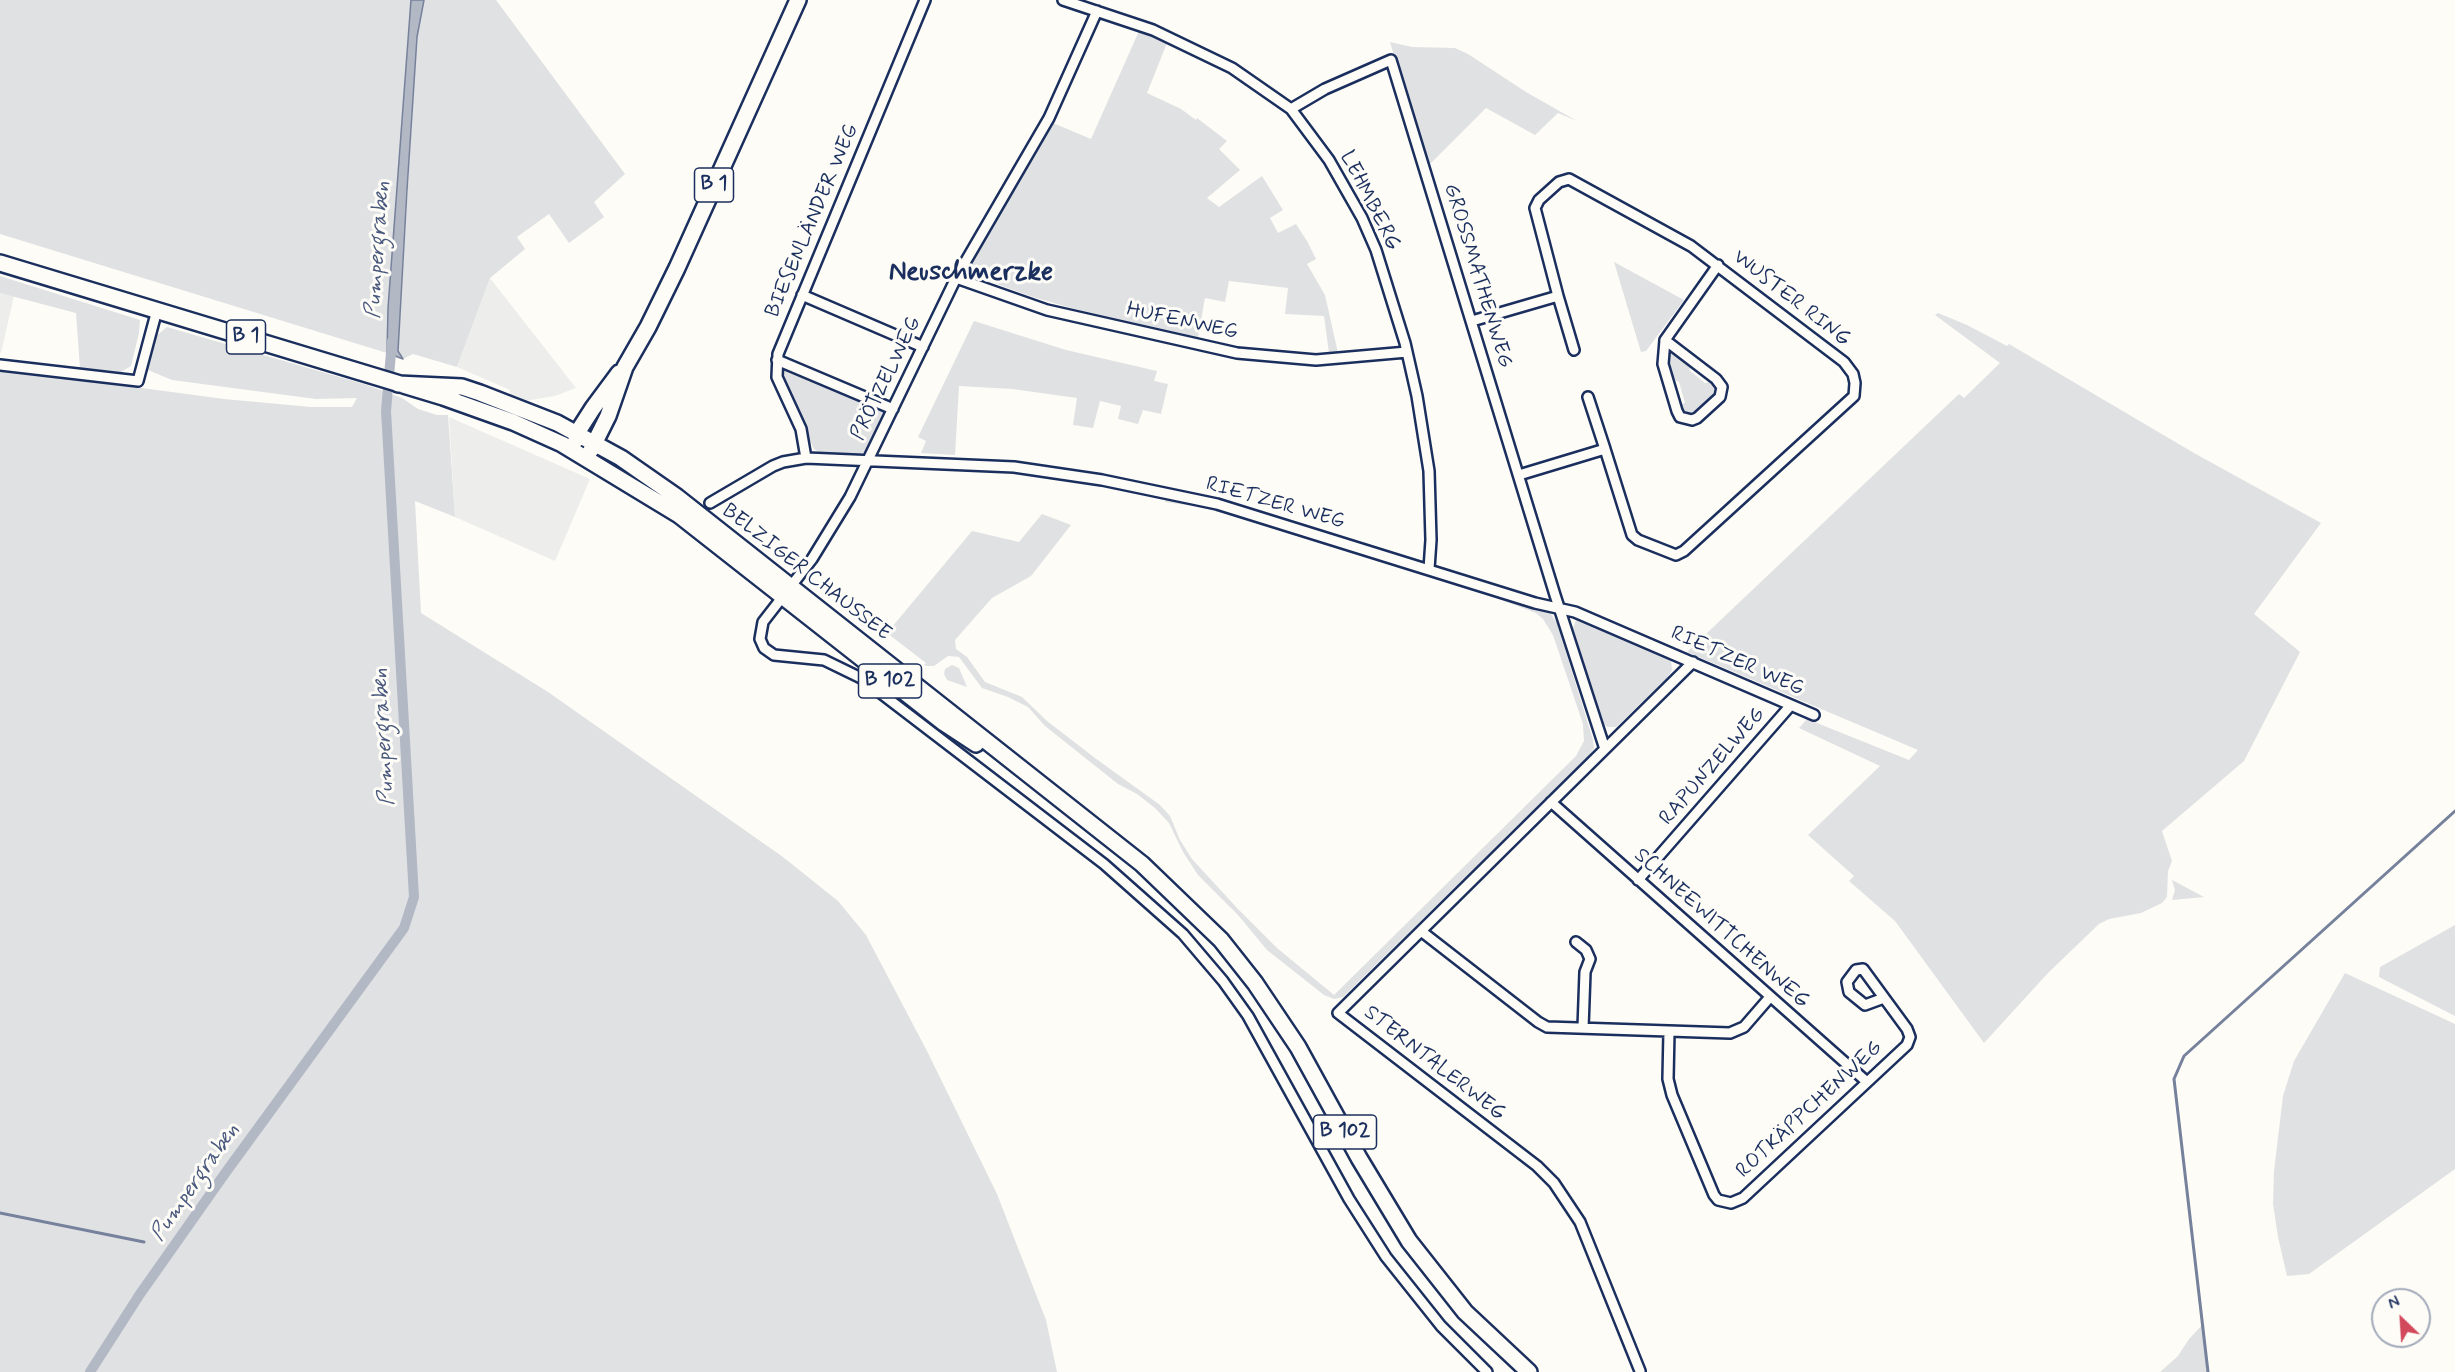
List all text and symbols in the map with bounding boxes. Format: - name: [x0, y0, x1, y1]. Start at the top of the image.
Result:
- street label: BIESENLÄNDER WEG: [761, 120, 865, 322]
- street label: LEHMBERG: [1333, 147, 1405, 255]
- road number: B 1: [694, 168, 734, 202]
- water label: Pumpergraben: [361, 180, 397, 320]
- street label: GROSSMATHENWEG: [1437, 181, 1517, 371]
- street label: WUSTER RING: [1727, 245, 1855, 353]
- district label: Neuschmerzke: [889, 257, 1053, 289]
- street label: HUFENWEG: [1124, 298, 1240, 346]
- street label: PRÖTZELWEG: [846, 313, 928, 445]
- road number: B 1: [226, 320, 266, 354]
- street label: RIETZER WEG: [1203, 472, 1347, 536]
- street label: BELZIGER CHAUSSEE: [716, 499, 896, 647]
- street label: RIETZER WEG: [1666, 621, 1808, 703]
- road number: B 102: [858, 664, 922, 698]
- water label: Pumpergraben: [368, 668, 402, 806]
- street label: RAPUNZELWEG: [1655, 703, 1771, 831]
- street label: SCHNEEWITTCHENWEG: [1628, 844, 1814, 1014]
- street label: STERNTALERWEG: [1358, 1001, 1510, 1127]
- street label: ROTKÄPPCHENWEG: [1732, 1036, 1888, 1184]
- road number: B 102: [1314, 1115, 1376, 1149]
- water label: Pumpergraben: [146, 1119, 246, 1247]
- north arrow: [2371, 1288, 2431, 1348]
- text: N: [2385, 1291, 2403, 1315]

